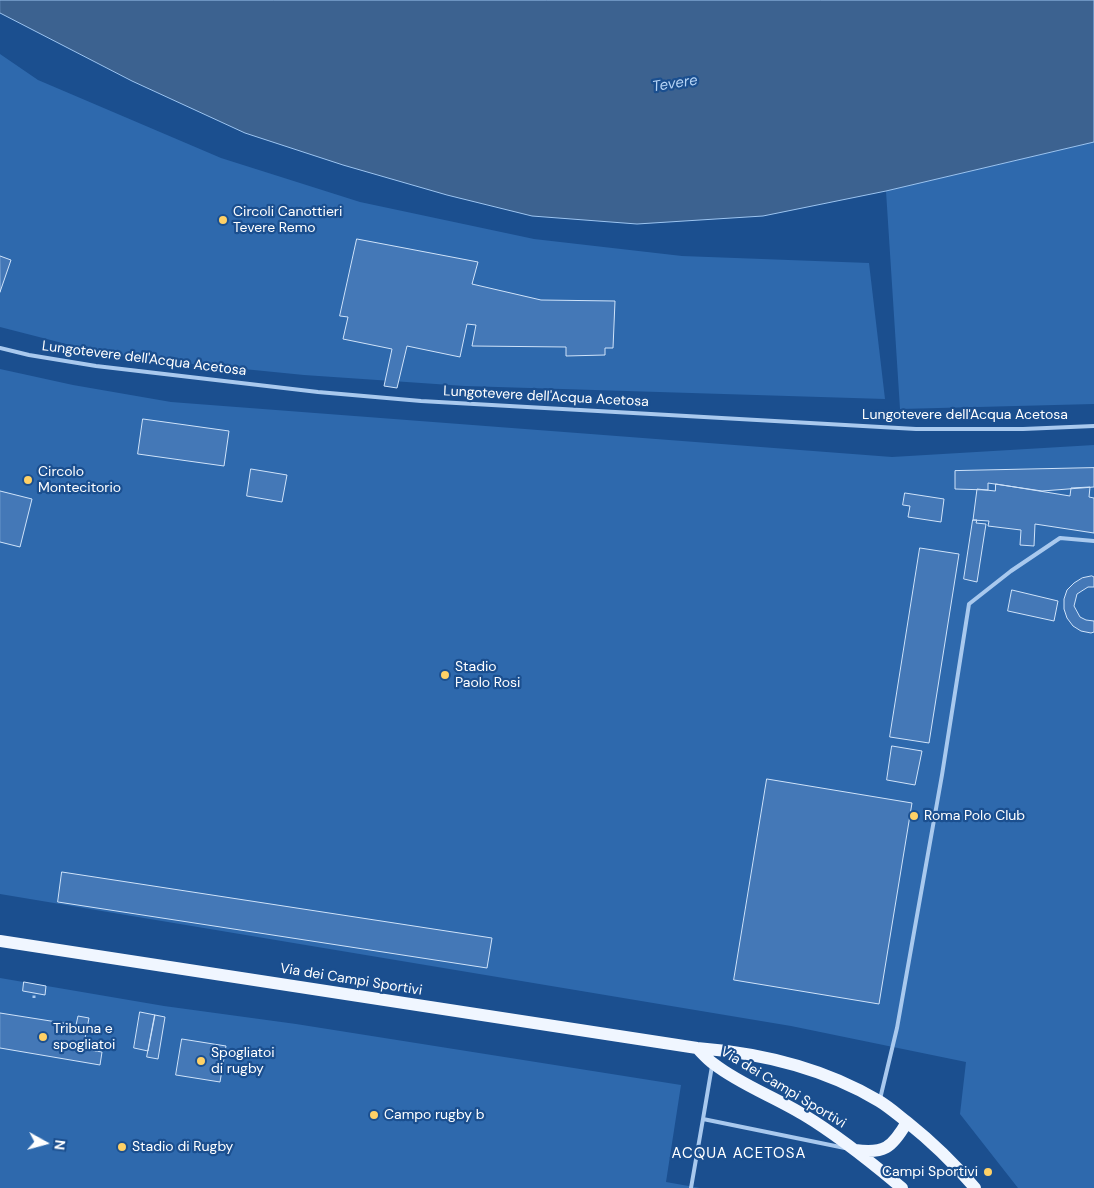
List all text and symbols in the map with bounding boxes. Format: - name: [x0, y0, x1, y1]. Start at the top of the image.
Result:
- water label: Tevere: [651, 72, 699, 96]
- place label: Circoli Canottieri Tevere Remo: [233, 204, 342, 236]
- marker: Circoli Canottieri Tevere Remo: [217, 214, 229, 226]
- street label: Lungotevere dell'Acqua Acetosa: [41, 338, 247, 380]
- street label: Lungotevere dell'Acqua Acetosa: [443, 383, 649, 411]
- street label: Lungotevere dell'Acqua Acetosa: [862, 407, 1068, 423]
- place label: Circolo Montecitorio: [38, 464, 121, 497]
- marker: Circolo Montecitorio: [22, 474, 34, 486]
- place label: Stadio Paolo Rosi: [455, 659, 520, 692]
- marker: Stadio Paolo Rosi: [439, 669, 451, 681]
- place label: Roma Polo Club: [924, 808, 1025, 824]
- marker: Roma Polo Club: [908, 810, 920, 822]
- street label: Via dei Campi Sportivi: [279, 960, 423, 1000]
- place label: Tribuna e spogliatoi: [53, 1021, 115, 1054]
- marker: Tribuna e spogliatoi: [37, 1031, 49, 1043]
- street label: Via dei Campi Sportivi: [717, 1044, 849, 1132]
- place label: Spogliatoi di rugby: [211, 1045, 275, 1078]
- marker: Spogliatoi di rugby: [195, 1055, 207, 1067]
- place label: Campo rugby b: [384, 1107, 484, 1123]
- marker: Campo rugby b: [368, 1109, 380, 1121]
- north arrow: [20, 1118, 70, 1168]
- text: N: [50, 1139, 69, 1151]
- place label: Stadio di Rugby: [132, 1139, 233, 1155]
- marker: Stadio di Rugby: [116, 1141, 128, 1153]
- district label: ACQUA ACETOSA: [670, 1145, 808, 1163]
- place label: Campi Sportivi: [882, 1164, 978, 1180]
- marker: Campi Sportivi: [982, 1166, 994, 1178]

